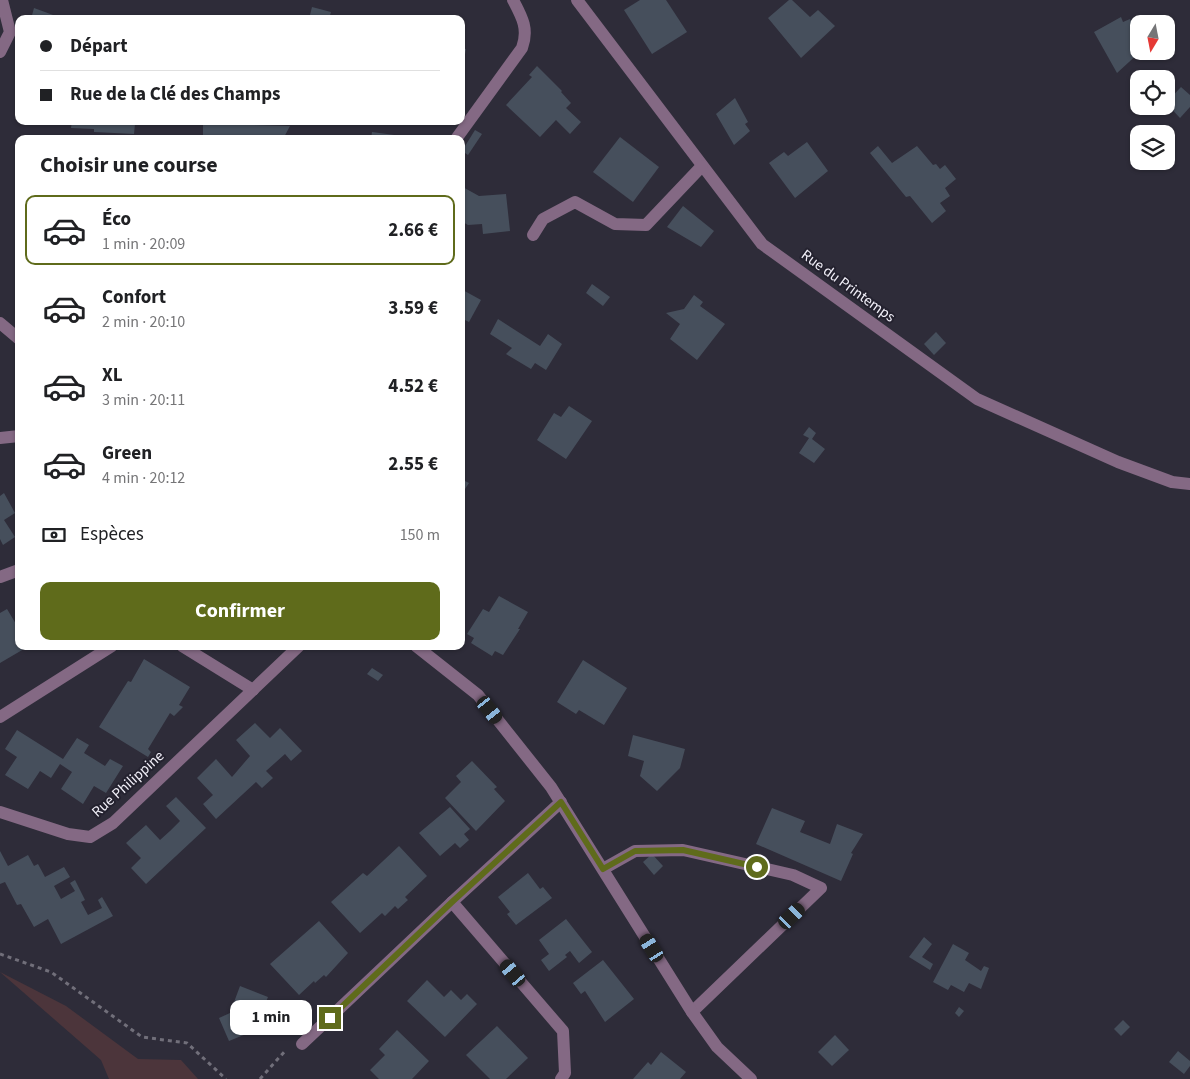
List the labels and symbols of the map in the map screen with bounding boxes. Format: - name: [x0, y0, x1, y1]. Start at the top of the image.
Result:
- north arrow: [1130, 15, 1175, 60]
- street label: Rue du Printemps: [797, 245, 899, 327]
- car: [474, 694, 505, 726]
- street label: Rue Philippine: [87, 746, 169, 822]
- route start: [746, 856, 768, 878]
- car: [775, 900, 808, 932]
- car: [637, 931, 666, 965]
- car: [497, 957, 528, 989]
- callout: 1 min: [230, 1000, 312, 1036]
- route end: [319, 1007, 341, 1029]

